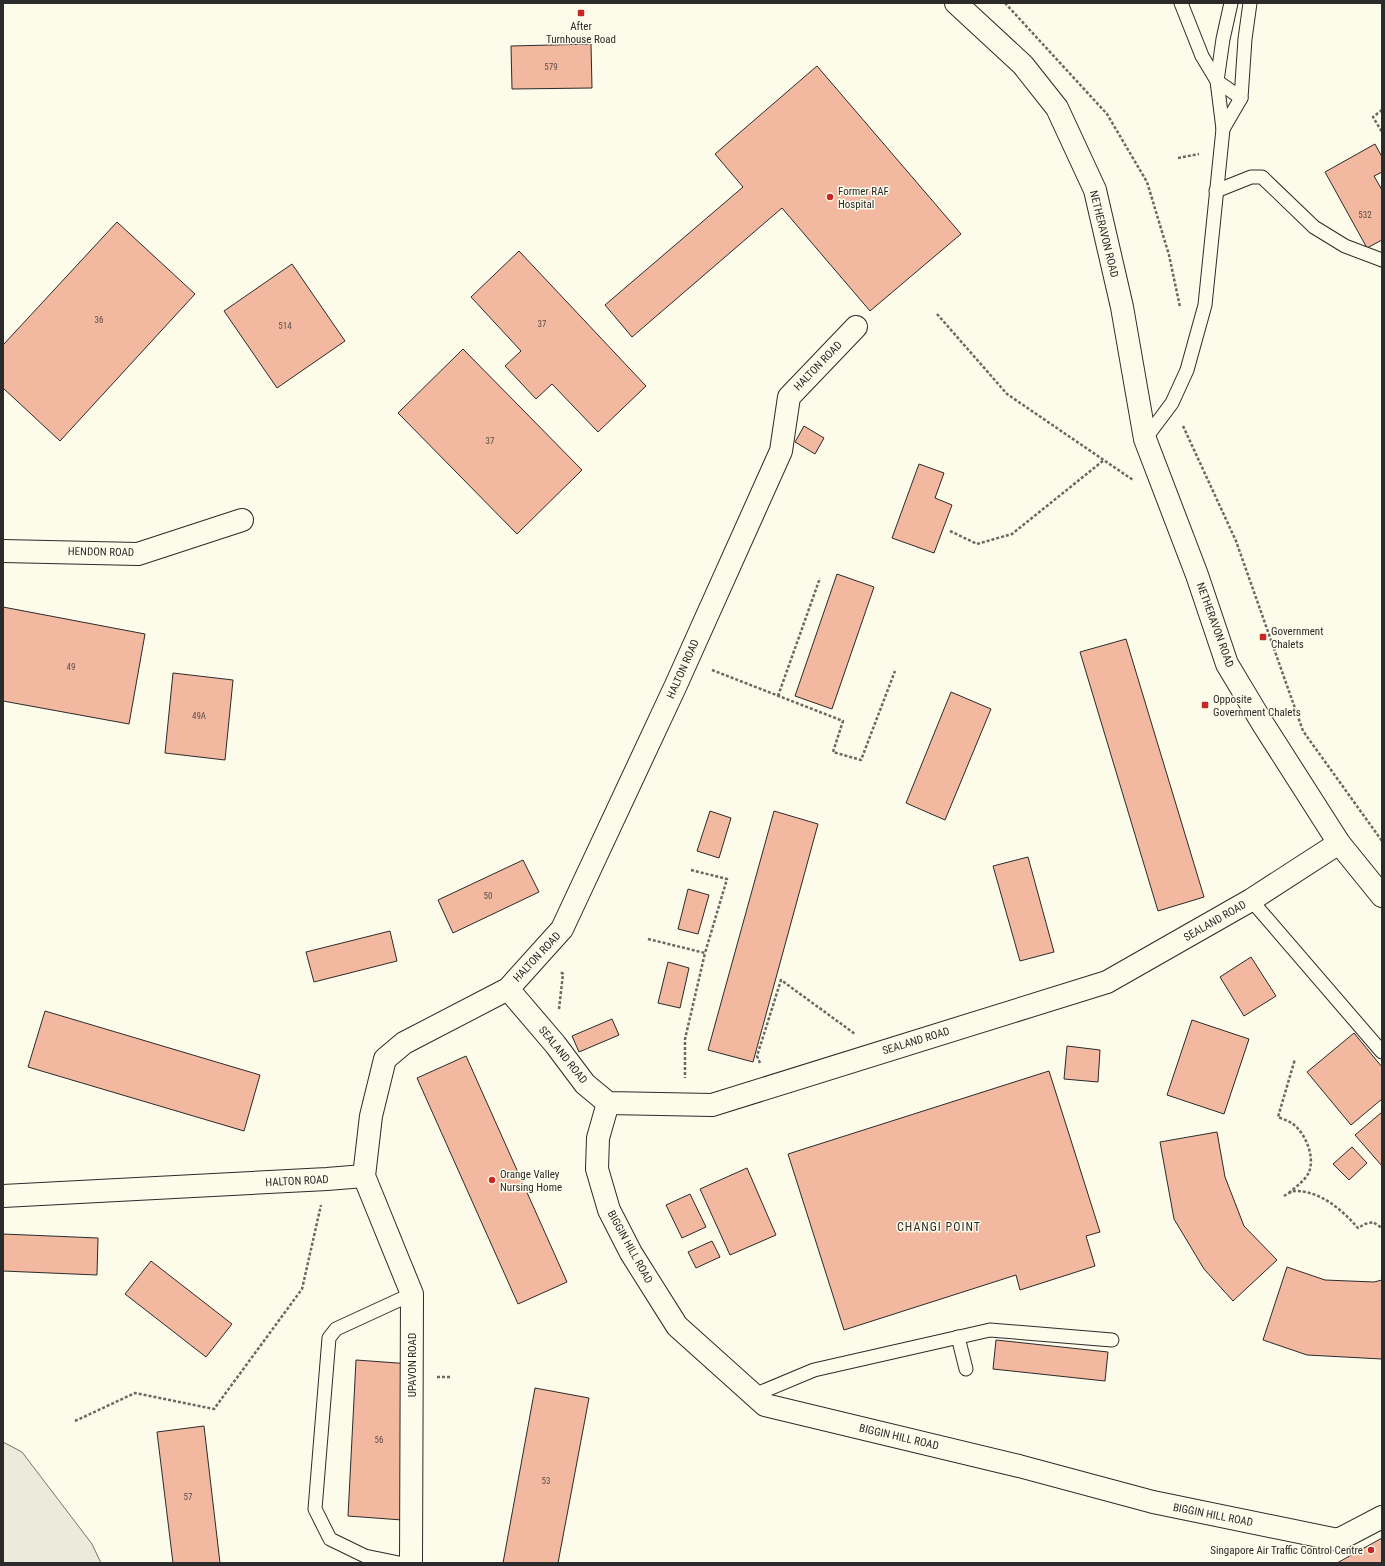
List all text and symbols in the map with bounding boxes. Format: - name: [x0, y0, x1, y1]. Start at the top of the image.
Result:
- marker: After Turnhouse Road: [576, 8, 586, 18]
- place label: After Turnhouse Road: [546, 20, 616, 46]
- house number: 579: [544, 62, 558, 72]
- place label: Former RAF Hospital: [838, 185, 889, 211]
- street label: NETHERAVON ROAD: [1087, 189, 1121, 279]
- marker: Former RAF Hospital: [825, 192, 835, 202]
- house number: 532: [1358, 210, 1372, 220]
- house number: 36: [95, 315, 103, 325]
- house number: 37: [538, 319, 547, 329]
- house number: 514: [278, 321, 292, 331]
- street label: HALTON ROAD: [791, 339, 845, 393]
- house number: 37: [486, 436, 495, 446]
- street label: HENDON ROAD: [68, 545, 134, 559]
- street label: NETHERAVON ROAD: [1194, 581, 1236, 669]
- place label: Government Chalets: [1271, 625, 1323, 651]
- marker: Government Chalets: [1258, 632, 1268, 642]
- street label: HALTON ROAD: [664, 637, 702, 701]
- house number: 49: [67, 662, 75, 672]
- place label: Opposite Government Chalets: [1213, 693, 1301, 719]
- marker: Opposite Government Chalets: [1200, 700, 1210, 710]
- house number: 49A: [192, 711, 206, 721]
- house number: 50: [484, 891, 492, 901]
- street label: SEALAND ROAD: [1182, 898, 1248, 944]
- street label: HALTON ROAD: [511, 929, 563, 985]
- street label: SEALAND ROAD: [536, 1024, 590, 1086]
- street label: SEALAND ROAD: [881, 1025, 951, 1057]
- place label: Orange Valley Nursing Home: [500, 1168, 562, 1194]
- street label: HALTON ROAD: [265, 1173, 329, 1189]
- marker: Orange Valley Nursing Home: [487, 1175, 497, 1185]
- street label: BIGGIN HILL ROAD: [605, 1208, 655, 1286]
- district label: CHANGI POINT: [897, 1220, 981, 1234]
- street label: UPAVON ROAD: [406, 1333, 419, 1397]
- street label: BIGGIN HILL ROAD: [858, 1422, 940, 1452]
- house number: 56: [375, 1435, 383, 1445]
- house number: 53: [542, 1476, 550, 1486]
- house number: 57: [184, 1492, 193, 1502]
- street label: BIGGIN HILL ROAD: [1172, 1501, 1254, 1529]
- place label: Singapore Air Traffic Control Centre: [1210, 1544, 1363, 1557]
- marker: Singapore Air Traffic Control Centre: [1366, 1545, 1376, 1555]

